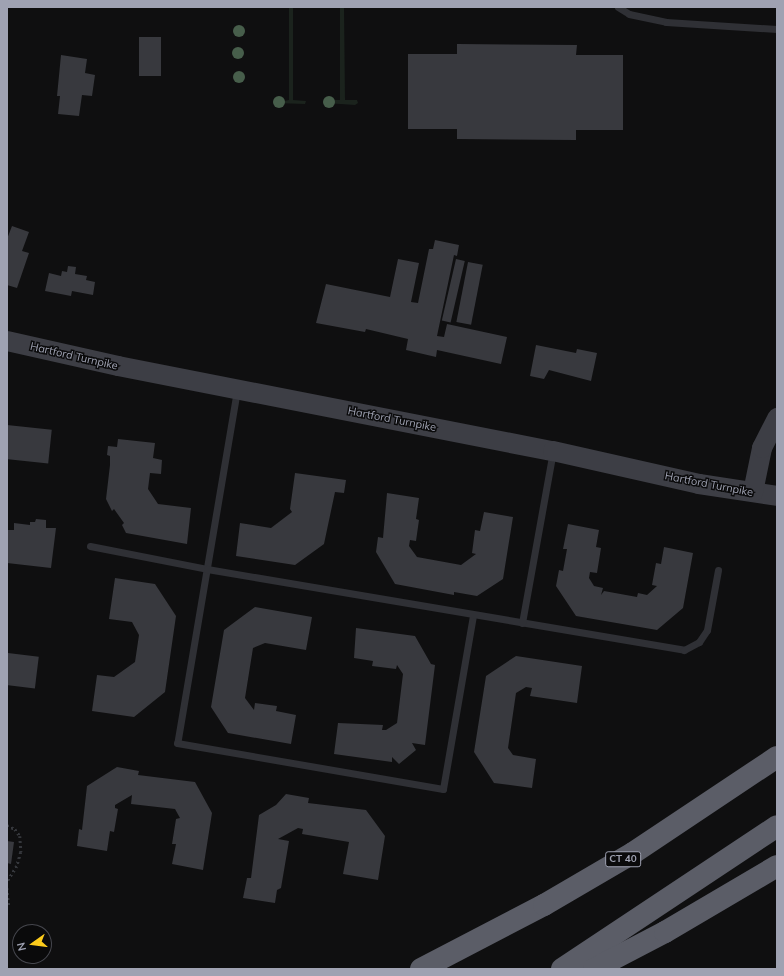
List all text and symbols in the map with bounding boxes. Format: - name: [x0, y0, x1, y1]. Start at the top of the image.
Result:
- street label: Hartford Turnpike: [29, 339, 119, 373]
- street label: Hartford Turnpike: [347, 404, 437, 434]
- street label: Hartford Turnpike: [664, 469, 754, 499]
- road number: CT 40: [605, 851, 641, 867]
- north arrow: [12, 924, 52, 964]
- text: N: [14, 941, 29, 952]

